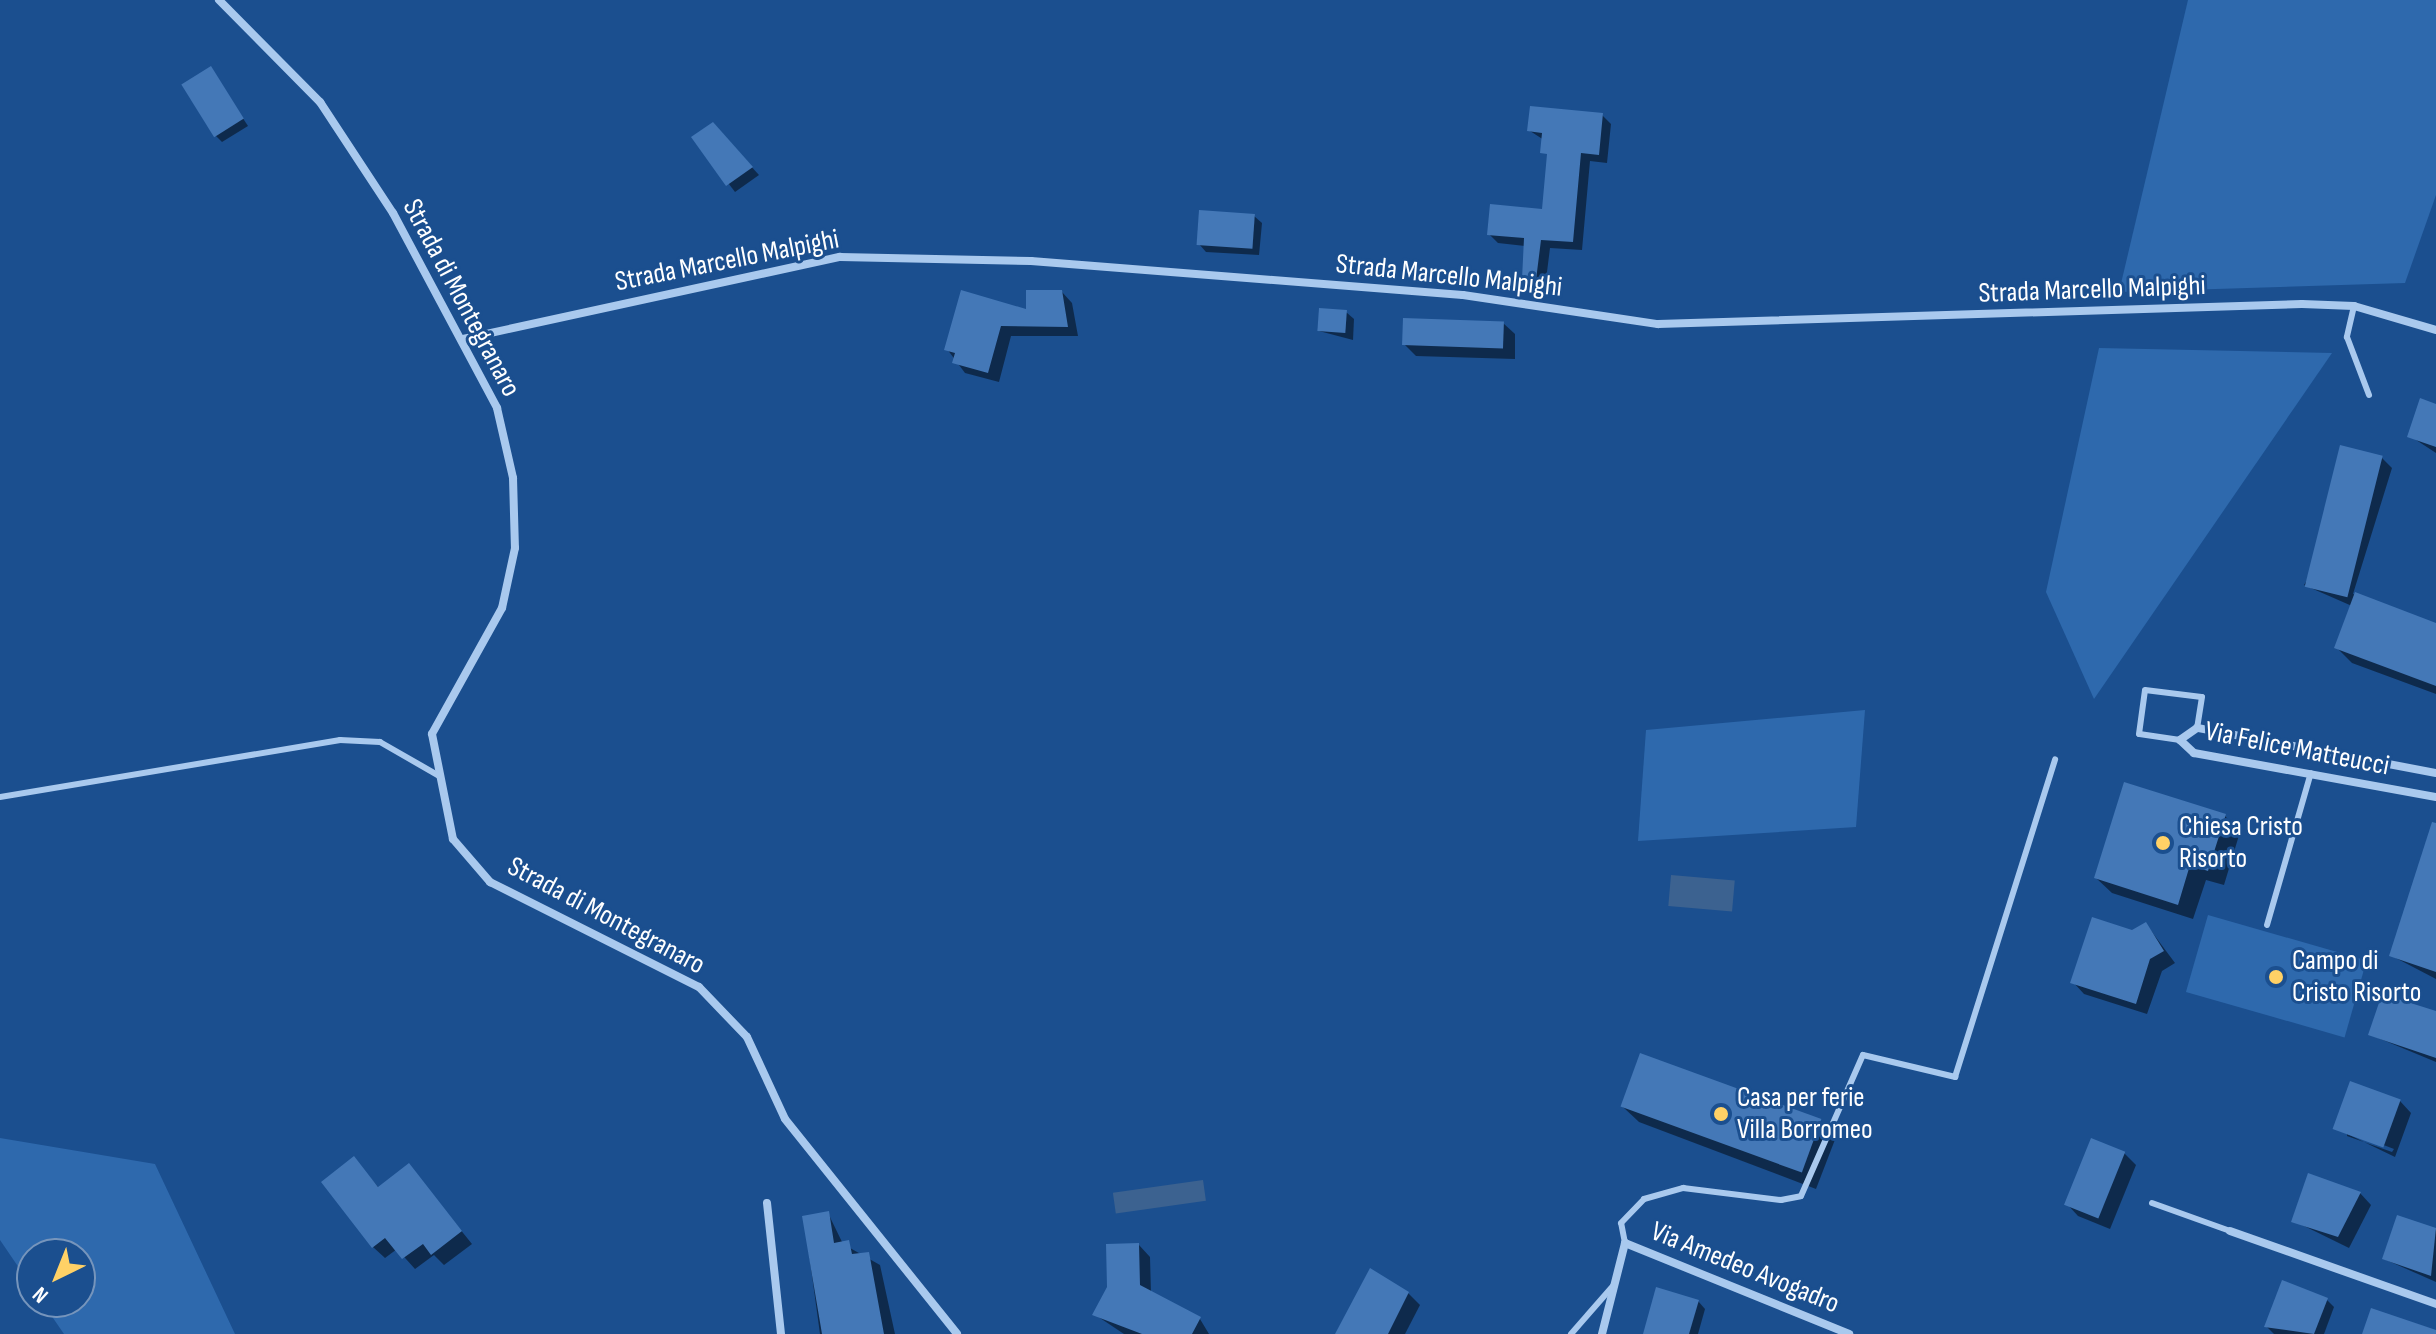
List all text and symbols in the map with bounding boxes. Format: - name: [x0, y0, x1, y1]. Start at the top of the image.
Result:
- street label: Strada di Montegranaro: [395, 194, 527, 402]
- street label: Strada Marcello Malpighi: [612, 223, 842, 299]
- street label: Strada Marcello Malpighi: [1334, 247, 1564, 305]
- street label: Strada Marcello Malpighi: [1978, 269, 2206, 311]
- street label: Via Felice Matteucci: [2202, 715, 2392, 783]
- place label: Chiesa Cristo Risorto: [2179, 810, 2303, 876]
- marker: Chiesa Cristo Risorto: [2154, 834, 2172, 852]
- street label: Strada di Montegranaro: [502, 850, 710, 982]
- place label: Campo di Cristo Risorto: [2292, 944, 2421, 1010]
- marker: Campo di Cristo Risorto: [2267, 968, 2285, 986]
- place label: Casa per ferie Villa Borromeo: [1737, 1081, 1873, 1147]
- marker: Casa per ferie Villa Borromeo: [1712, 1105, 1730, 1123]
- street label: Via Amedeo Avogadro: [1646, 1215, 1844, 1321]
- north arrow: [16, 1238, 96, 1318]
- text: N: [27, 1281, 54, 1308]

